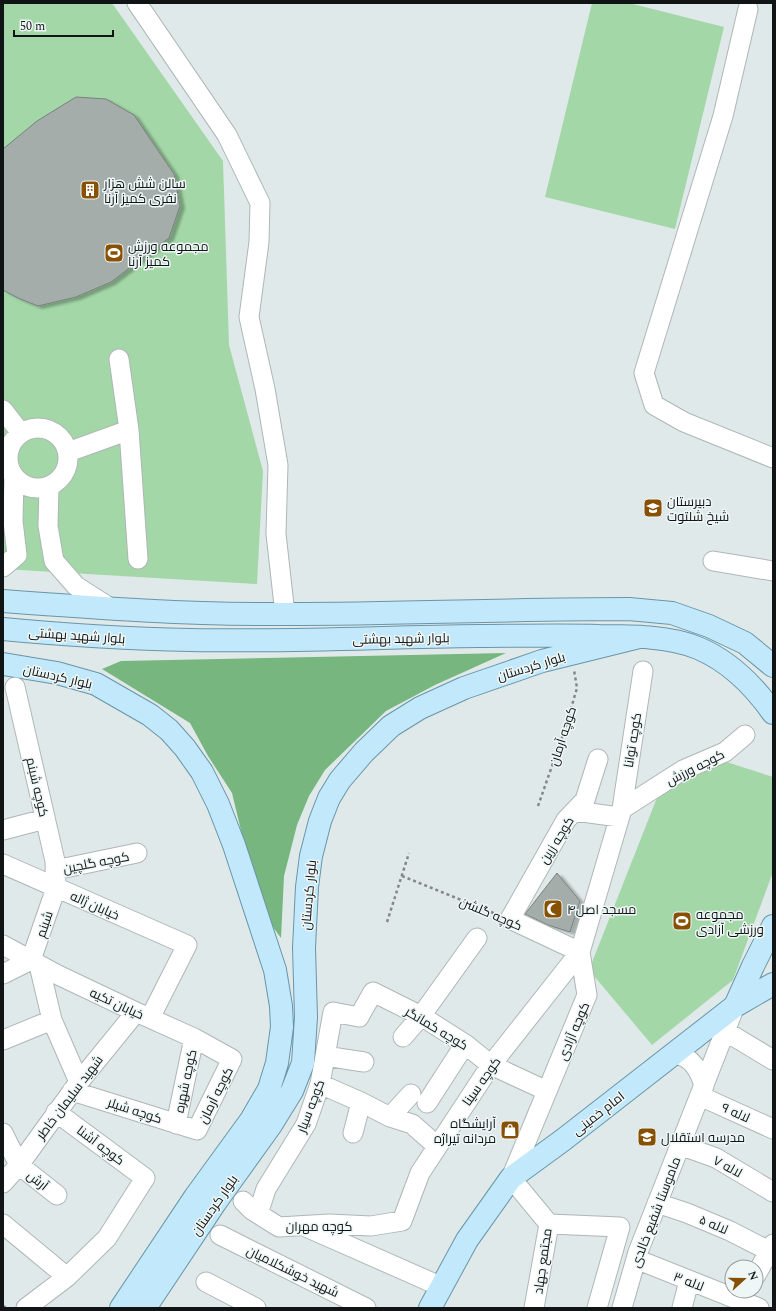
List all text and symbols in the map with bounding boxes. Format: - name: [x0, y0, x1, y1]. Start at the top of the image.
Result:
- scale bar: [14, 12, 113, 38]
- text: 50 m: [20, 17, 45, 36]
- place label: سالن شش هزار نفری کمیز آرنا: [103, 174, 186, 209]
- building icon: سالن شش هزار نفری کمیز آرنا: [79, 179, 101, 201]
- place label: مجموعه ورزش کمیز آرنا: [128, 237, 209, 272]
- sports icon: مجموعه ورزش کمیز آرنا: [103, 242, 125, 264]
- place label: دبیرستان شیخ شلتوت: [667, 492, 729, 527]
- school or university icon: دبیرستان شیخ شلتوت: [642, 497, 664, 519]
- street label: بلوار شهید بهشتی: [28, 623, 126, 649]
- street label: بلوار شهید بهشتی: [352, 628, 450, 650]
- street label: بلوار کردستان: [495, 647, 568, 687]
- street label: بلوار کردستان: [21, 659, 94, 695]
- street label: کوچه آرمان: [544, 704, 582, 769]
- street label: کوچه توانا: [619, 711, 647, 769]
- street label: کوچه ورزش: [663, 745, 728, 791]
- street label: کوچه شبنم: [20, 755, 54, 819]
- street label: کوچه زرین: [534, 813, 579, 868]
- street label: کوچه گلچین: [61, 847, 131, 879]
- street label: بلوار کردستان: [296, 859, 322, 931]
- street label: خیابان ژاله: [67, 886, 122, 926]
- street label: کوچه گلشن: [456, 892, 525, 936]
- mosque icon: مسجد اصل۴: [542, 898, 564, 920]
- place label: مسجد اصل۴: [567, 900, 636, 920]
- place label: مجموعه ورزشی آزادی: [696, 905, 764, 940]
- street label: شبنم: [31, 908, 59, 940]
- sports icon: مجموعه ورزشی آزادی: [671, 910, 693, 932]
- street label: خیابان تکیه: [86, 983, 147, 1025]
- street label: کوچه آزادی: [553, 999, 595, 1064]
- street label: کوچه کمانگر: [400, 1002, 472, 1056]
- street label: کوچه شهره: [169, 1048, 202, 1115]
- street label: شهید سلیمان خاطر: [31, 1051, 108, 1145]
- street label: کوچه سینا: [458, 1053, 506, 1110]
- street label: کوچه آرمان: [193, 1064, 239, 1127]
- street label: کوچه سیار: [291, 1077, 330, 1137]
- street label: امام خمینی: [568, 1087, 629, 1141]
- street label: کوچه شیلر: [104, 1092, 164, 1129]
- street label: لاله ۹: [718, 1098, 753, 1128]
- place label: آرایشگاه مردانه تیراژه: [434, 1114, 496, 1149]
- shop icon: آرایشگاه مردانه تیراژه: [499, 1119, 521, 1141]
- street label: کوچه آشنا: [72, 1121, 129, 1170]
- school or university icon: مدرسه استقلال: [636, 1126, 658, 1148]
- place label: مدرسه استقلال: [661, 1128, 745, 1148]
- street label: لاله ۷: [709, 1151, 746, 1183]
- street label: ماموستا شفیع خالدی: [626, 1154, 686, 1271]
- street label: آرش: [22, 1166, 53, 1196]
- street label: بلوار کردستان: [186, 1171, 243, 1240]
- street label: لاله ۵: [696, 1210, 731, 1240]
- street label: کوچه مهران: [286, 1217, 352, 1237]
- street label: مجتمع جهاد: [528, 1227, 557, 1295]
- street label: شهید خوشکلامیان: [243, 1241, 342, 1303]
- north arrow: [724, 1259, 764, 1299]
- street label: لاله ۳: [670, 1267, 707, 1297]
- text: N: [743, 1268, 762, 1283]

